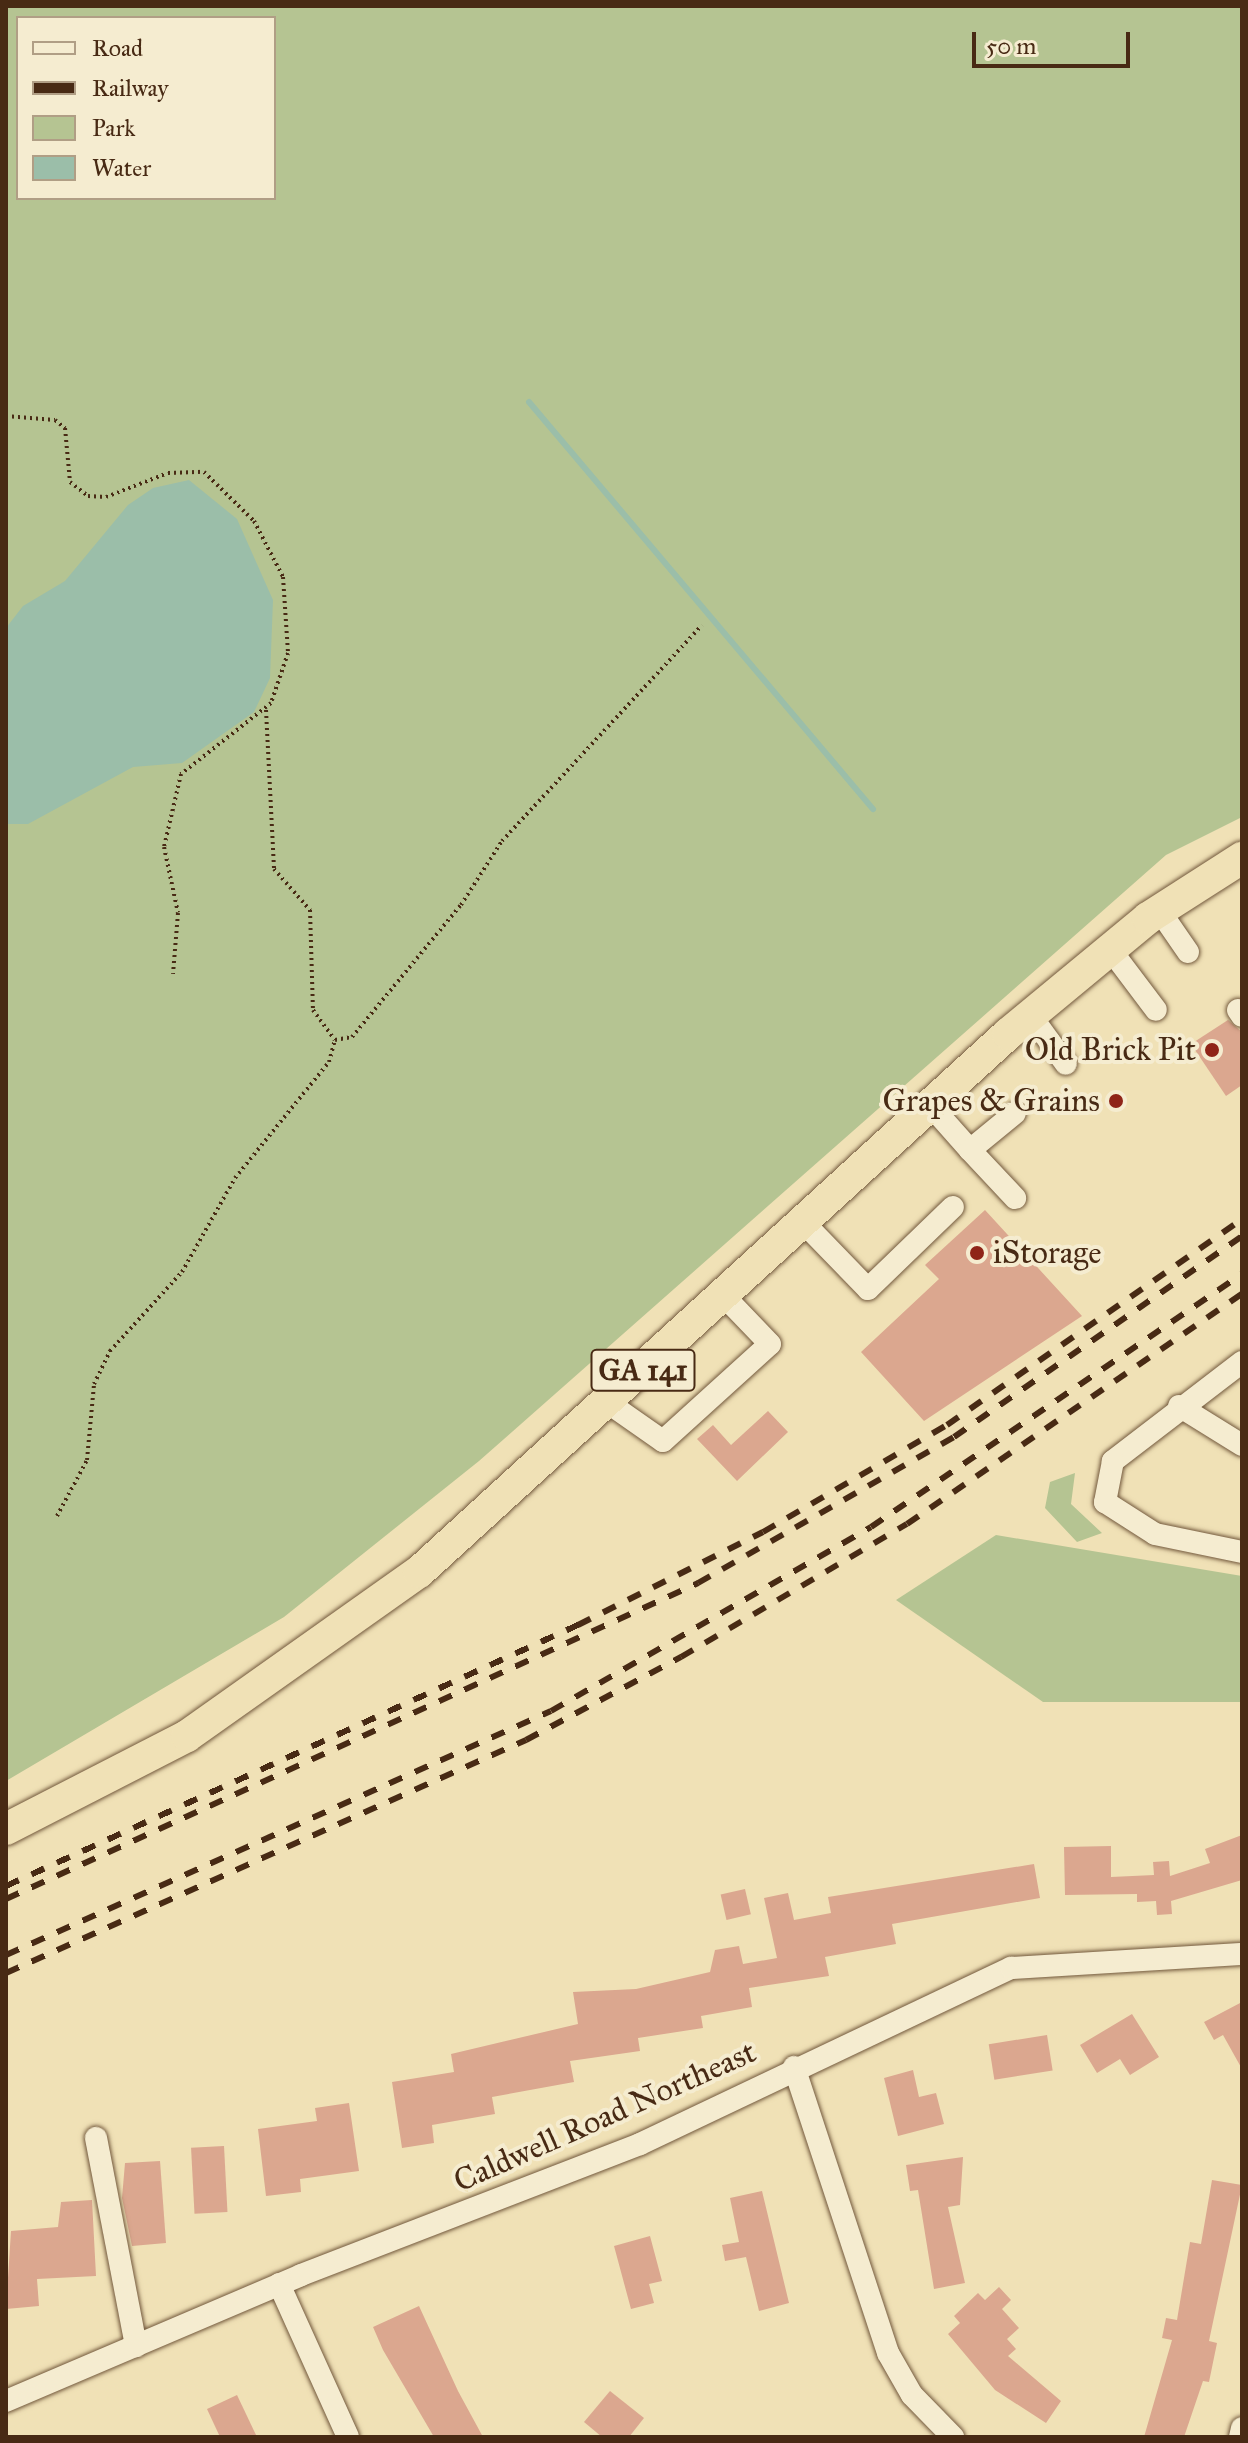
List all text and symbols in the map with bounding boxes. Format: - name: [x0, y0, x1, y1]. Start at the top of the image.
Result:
- legend: [16, 16, 276, 200]
- scale bar: [976, 16, 1134, 66]
- text: 50 m: [986, 31, 1036, 61]
- text: Road: [92, 33, 143, 63]
- text: Railway: [92, 73, 169, 103]
- text: Park: [92, 113, 135, 143]
- text: Water: [92, 153, 151, 183]
- place label: Old Brick Pit: [1025, 1031, 1196, 1069]
- marker: Old Brick Pit: [1203, 1041, 1221, 1059]
- place label: Grapes & Grains: [882, 1082, 1100, 1120]
- marker: Grapes & Grains: [1107, 1092, 1125, 1110]
- place label: iStorage: [993, 1234, 1102, 1272]
- marker: iStorage: [968, 1244, 986, 1262]
- road number: GA 141: [589, 1344, 697, 1396]
- street label: Caldwell Road Northeast: [448, 2033, 762, 2201]

